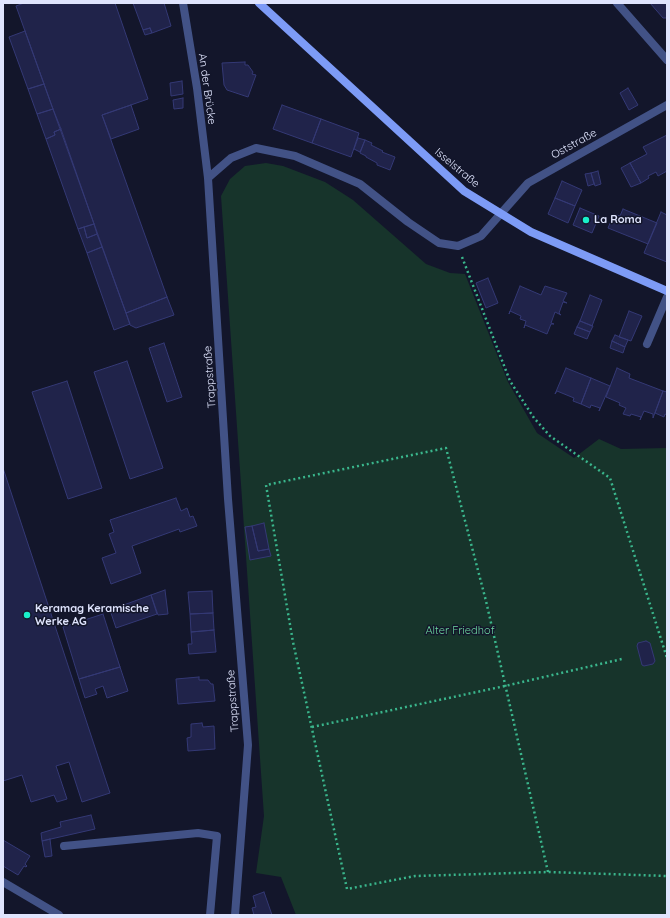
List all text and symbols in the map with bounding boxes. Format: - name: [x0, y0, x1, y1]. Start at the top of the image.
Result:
- street label: An der Brücke: [195, 53, 219, 125]
- street label: Oststraße: [549, 126, 599, 162]
- street label: Isselstraße: [432, 145, 482, 191]
- place label: La Roma: [594, 213, 642, 227]
- marker: La Roma: [581, 215, 591, 225]
- street label: Trappstraße: [201, 345, 219, 409]
- place label: Keramag Keramische Werke AG: [35, 602, 149, 628]
- marker: Keramag Keramische Werke AG: [22, 610, 32, 620]
- park label: Alter Friedhof: [425, 624, 495, 638]
- street label: Trappstraße: [224, 669, 242, 733]

